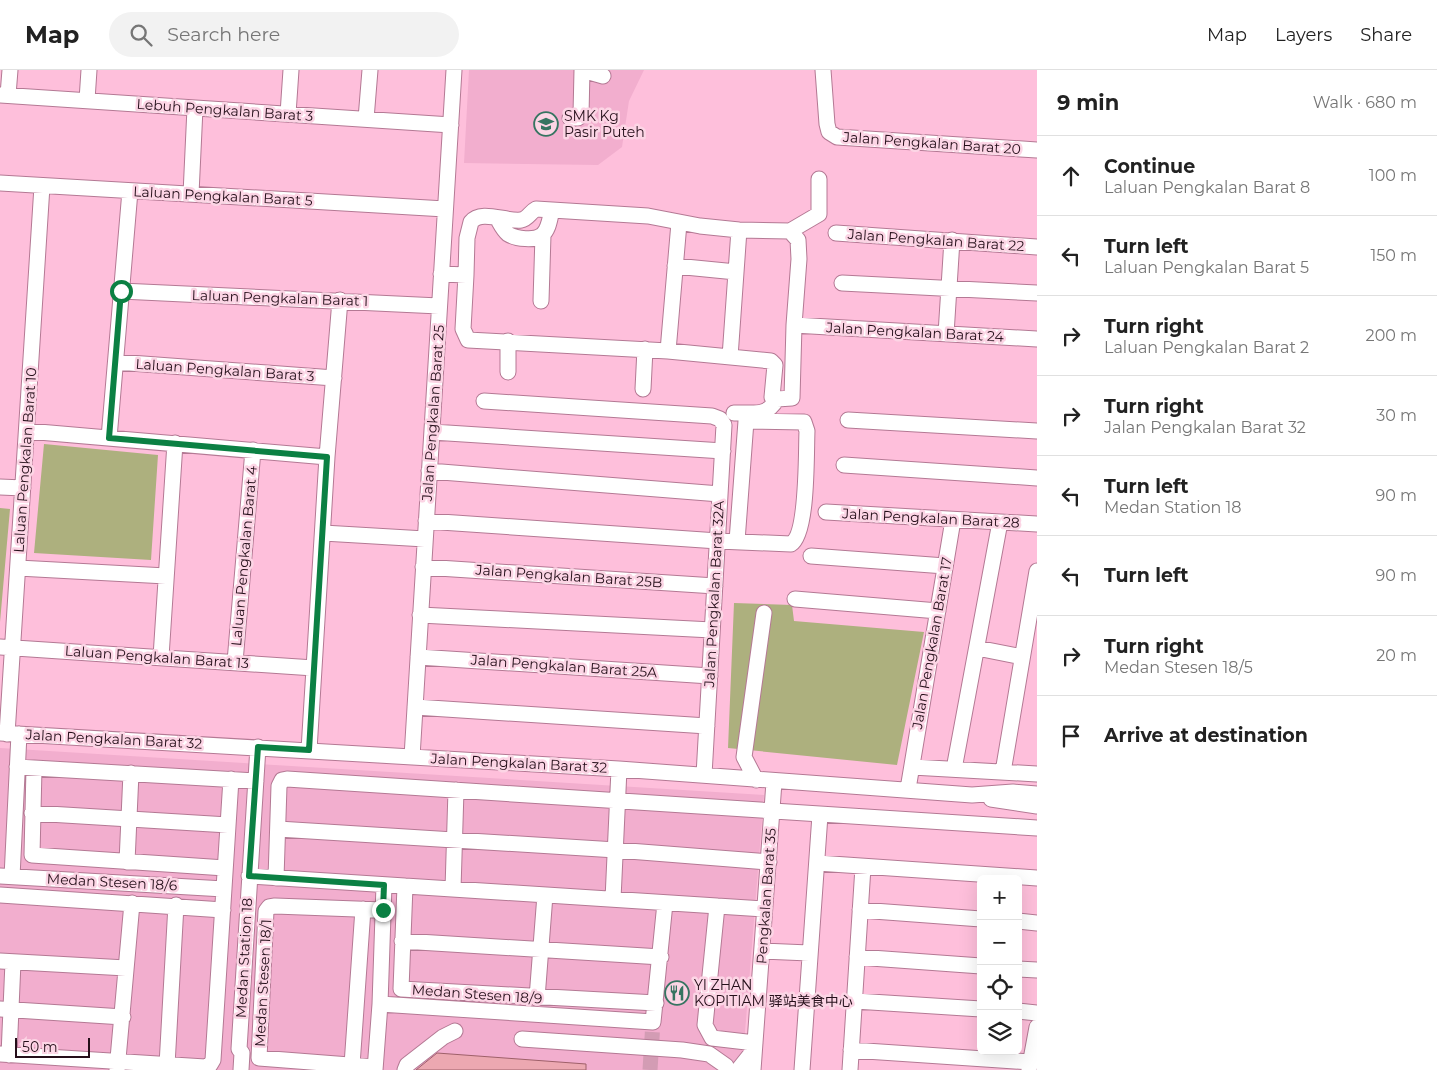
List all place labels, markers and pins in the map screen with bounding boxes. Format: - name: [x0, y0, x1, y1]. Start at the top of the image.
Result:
- place label: SMK Kg Pasir Puteh: [564, 107, 645, 141]
- school or university icon: SMK Kg Pasir Puteh: [533, 111, 559, 137]
- place label: YI ZHAN KOPITIAM 驿站美食中心: [694, 976, 853, 1010]
- restaurant icon: YI ZHAN KOPITIAM 驿站美食中心: [664, 980, 690, 1006]

